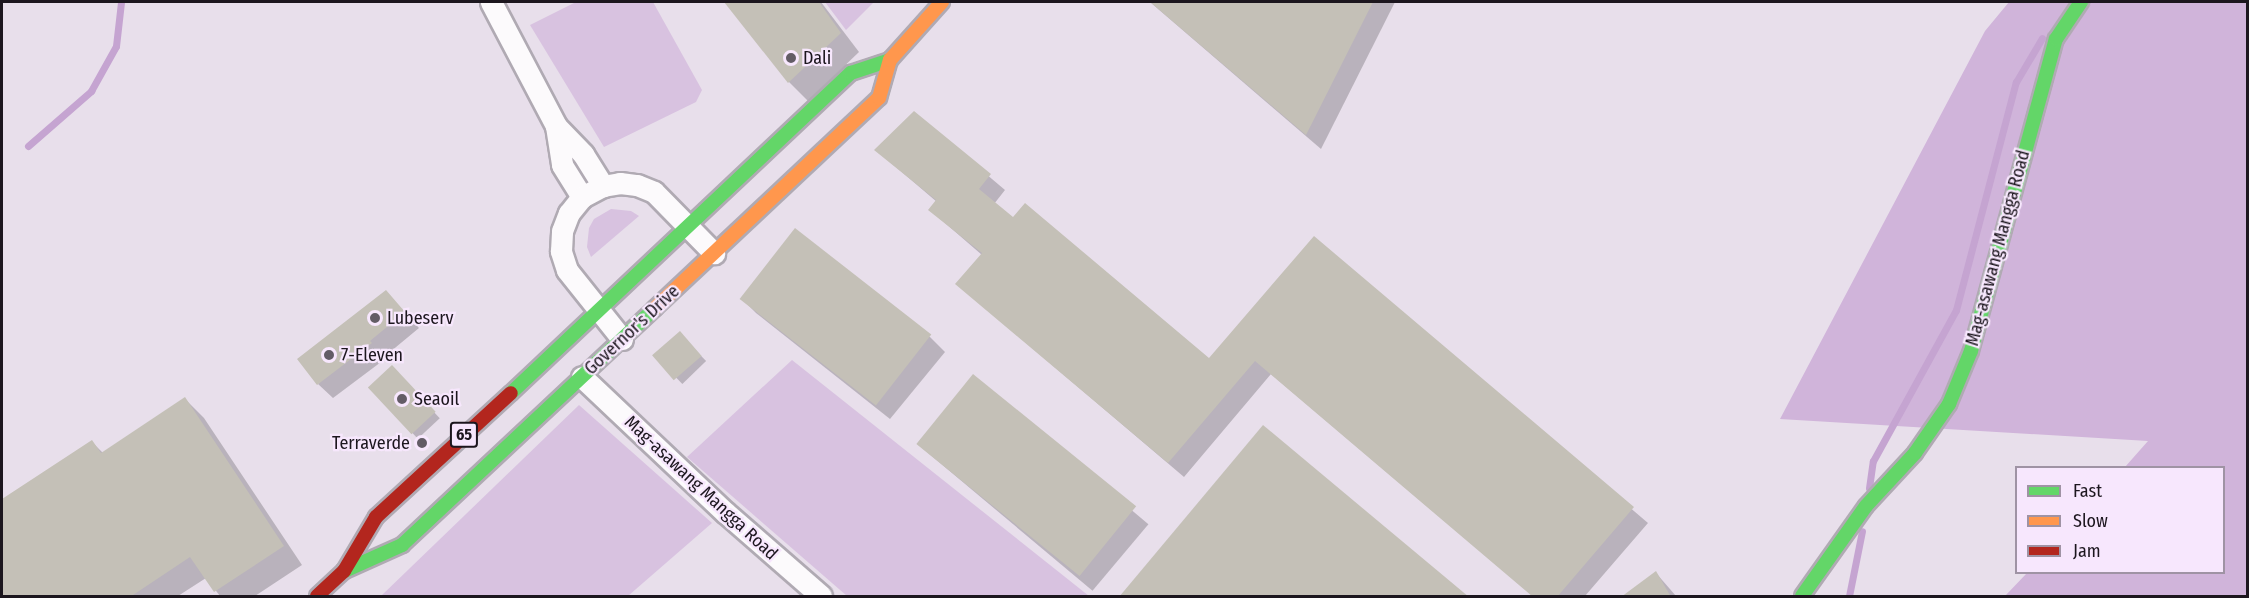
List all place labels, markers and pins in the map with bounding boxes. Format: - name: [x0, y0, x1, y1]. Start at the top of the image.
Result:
- place label: Dali: [803, 47, 831, 69]
- marker: Dali: [784, 51, 798, 65]
- place label: Lubeserv: [387, 307, 453, 329]
- marker: Lubeserv: [368, 311, 382, 325]
- place label: 7-Eleven: [341, 344, 403, 366]
- marker: 7-Eleven: [322, 348, 336, 362]
- place label: Seaoil: [414, 388, 459, 410]
- marker: Seaoil: [395, 392, 409, 406]
- place label: Terraverde: [332, 432, 410, 454]
- marker: Terraverde: [415, 436, 429, 450]

